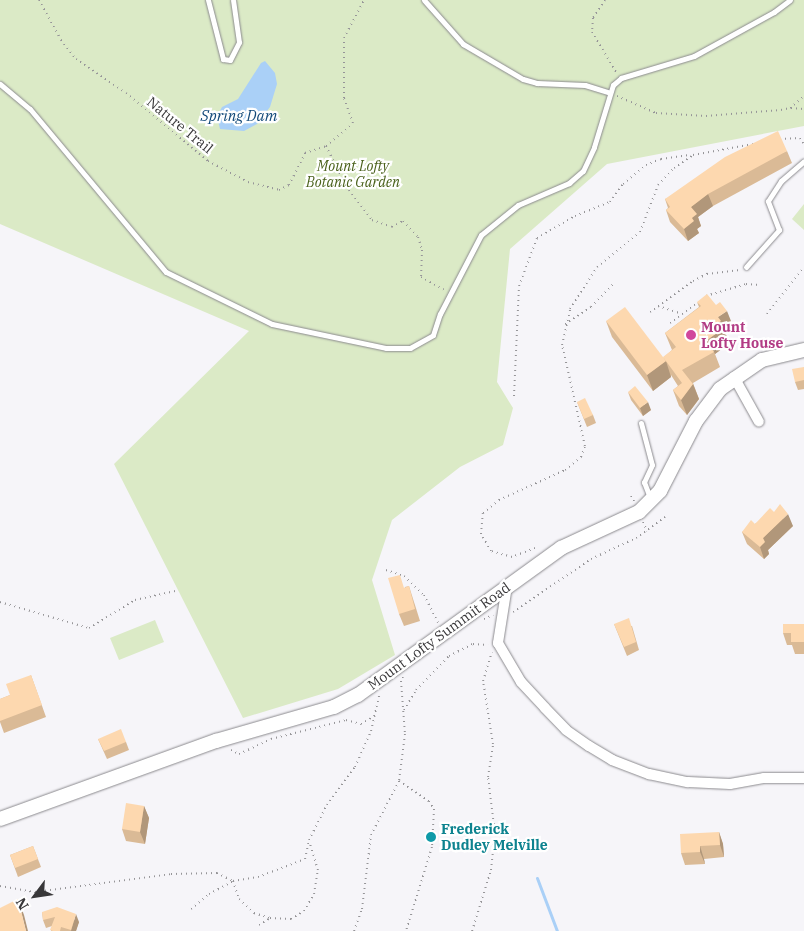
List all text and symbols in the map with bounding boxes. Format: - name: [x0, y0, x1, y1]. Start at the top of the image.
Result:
- street label: Nature Trail: [144, 93, 216, 157]
- water label: Spring Dam: [201, 107, 277, 125]
- park label: Mount Lofty Botanic Garden: [306, 158, 400, 190]
- place label: Mount Lofty House: [701, 319, 783, 352]
- marker: Mount Lofty House: [685, 329, 697, 341]
- street label: Mount Lofty Summit Road: [364, 579, 514, 693]
- place label: Frederick Dudley Melville: [441, 821, 548, 854]
- marker: Frederick Dudley Melville: [425, 831, 437, 843]
- north arrow: [10, 871, 60, 921]
- text: N: [12, 894, 33, 913]

